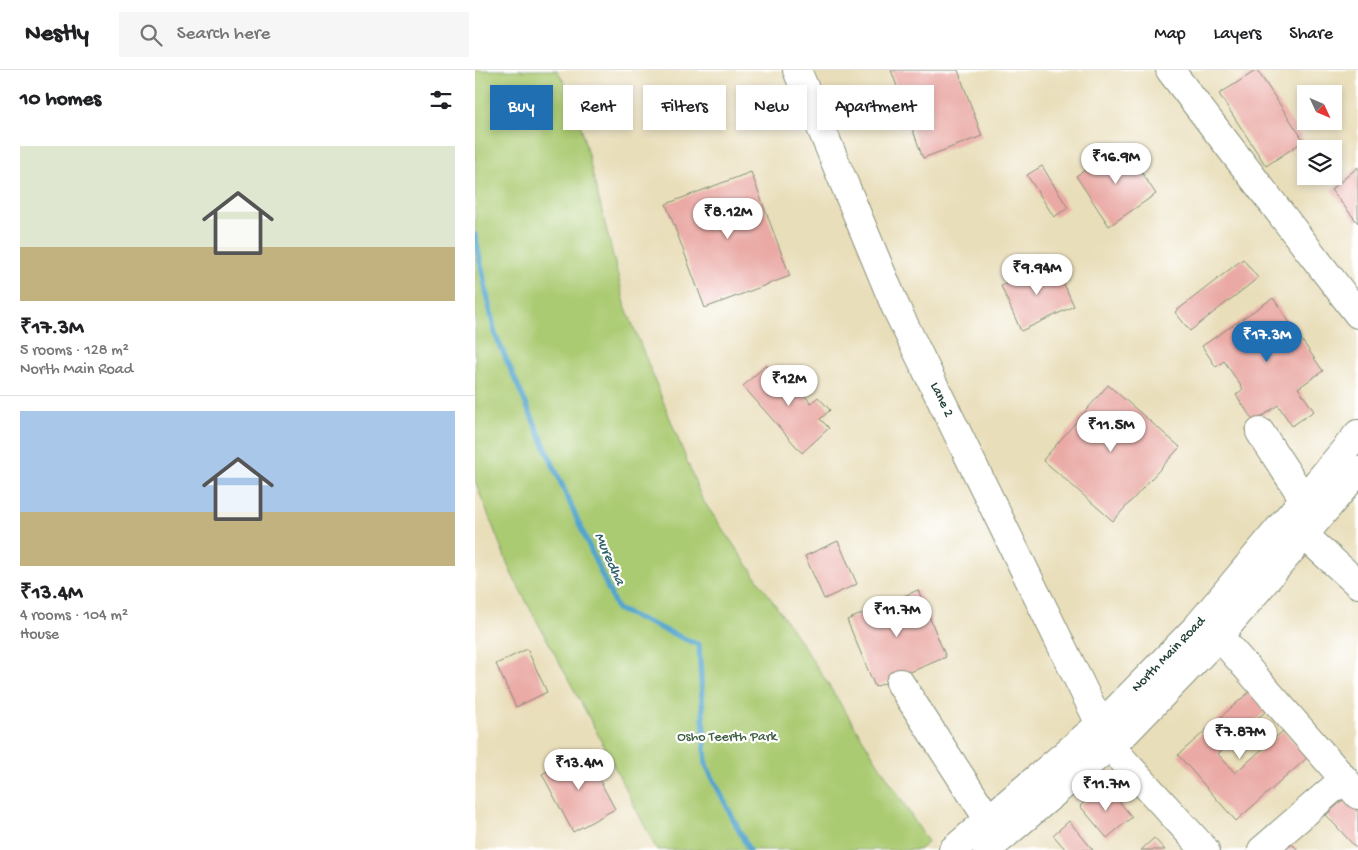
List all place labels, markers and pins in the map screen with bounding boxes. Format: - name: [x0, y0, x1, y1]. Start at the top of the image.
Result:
- pin: ₹16.9M: [1075, 142, 1157, 185]
- pin: ₹8.12M: [687, 198, 769, 240]
- pin: ₹9.94M: [996, 254, 1078, 296]
- pin: ₹17.3M: [1226, 320, 1308, 363]
- pin: ₹12M: [759, 364, 819, 407]
- pin: ₹11.5M: [1070, 410, 1152, 453]
- pin: ₹11.7M: [856, 596, 938, 638]
- pin: ₹7.87M: [1199, 718, 1281, 760]
- pin: ₹13.4M: [538, 748, 620, 791]
- pin: ₹11.7M: [1065, 770, 1147, 812]

